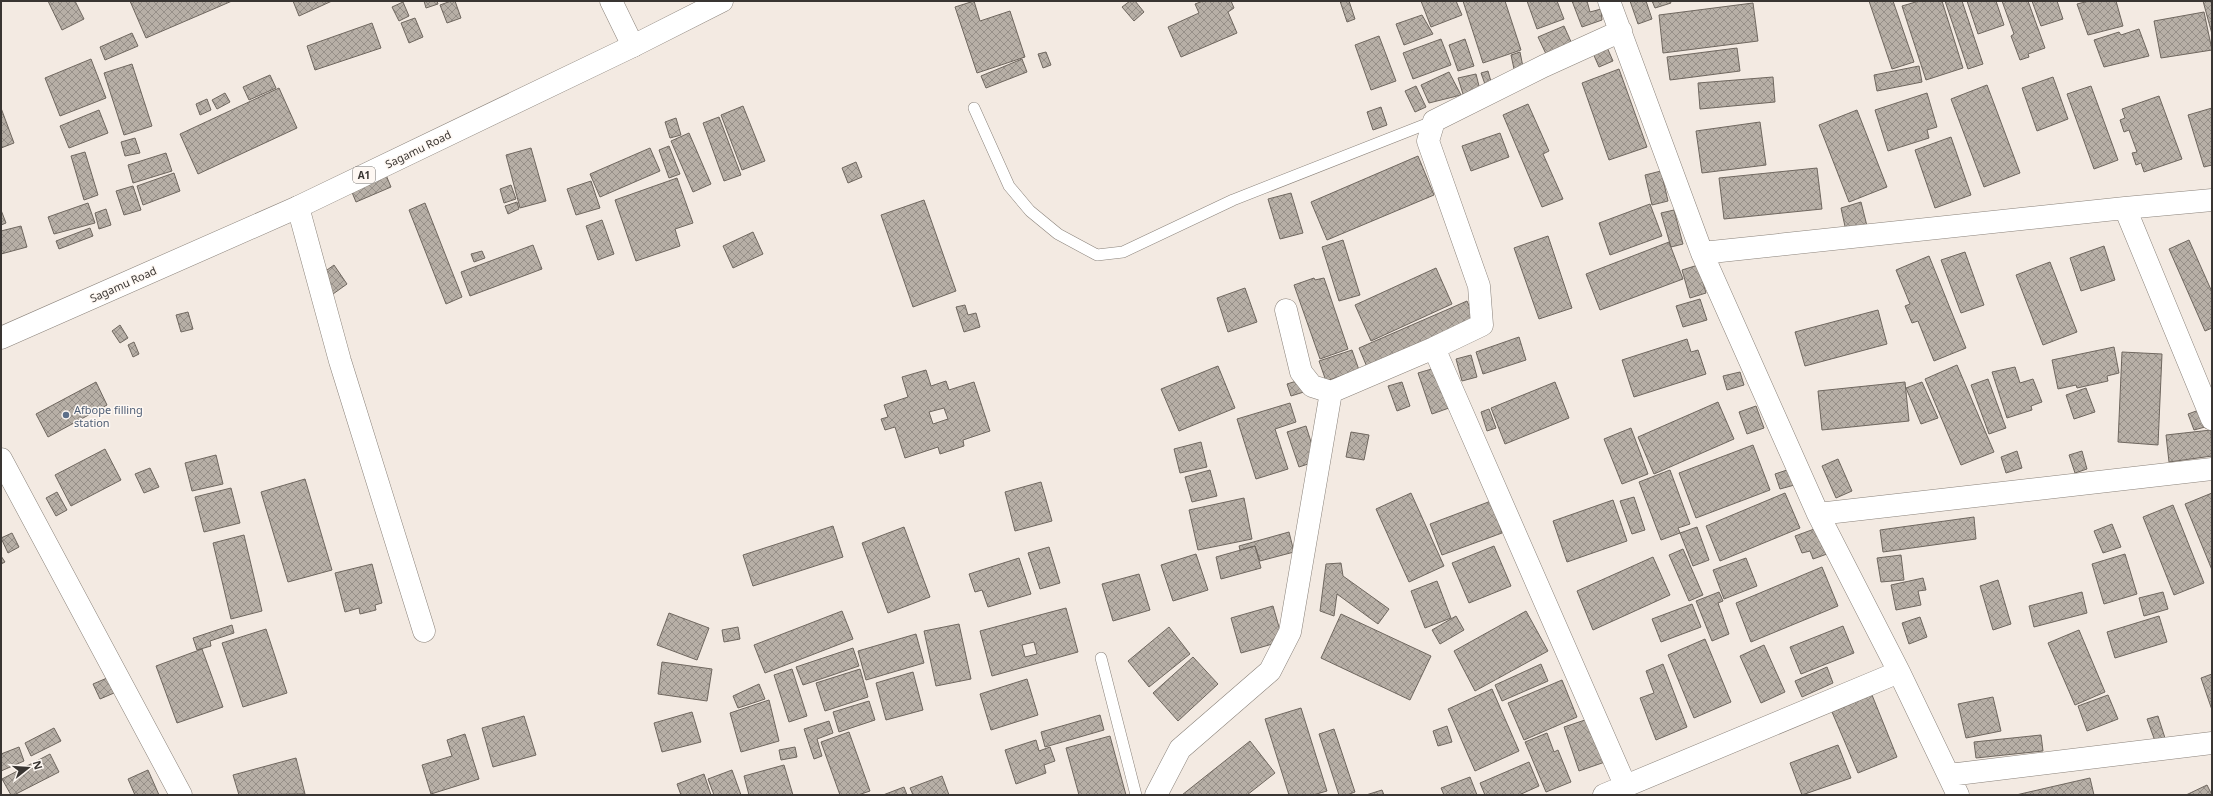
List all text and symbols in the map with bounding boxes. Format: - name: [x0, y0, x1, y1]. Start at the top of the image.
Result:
- street label: Sagamu Road: [383, 127, 453, 171]
- road number: A1: [353, 167, 375, 183]
- street label: Sagamu Road: [87, 263, 159, 305]
- place label: Afbope filling station: [74, 402, 143, 430]
- marker: Afbope filling station: [61, 410, 71, 420]
- north arrow: [8, 748, 48, 788]
- text: N: [30, 758, 47, 771]

